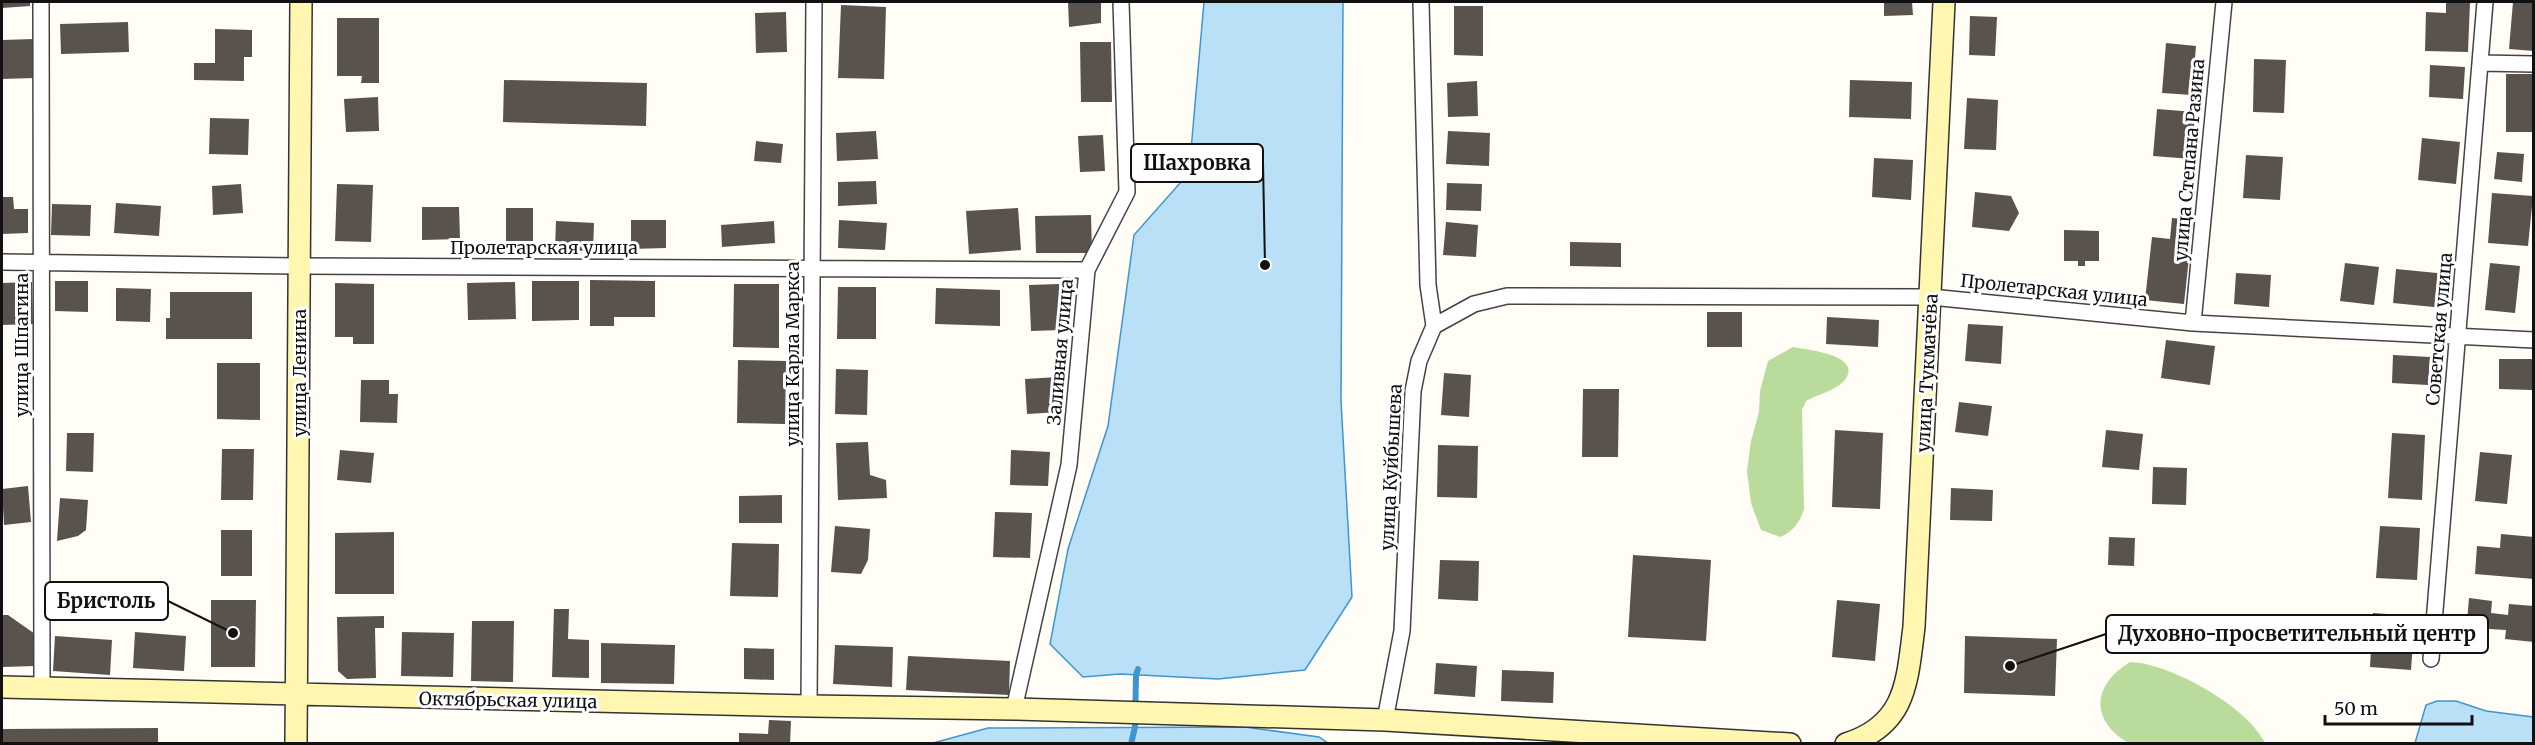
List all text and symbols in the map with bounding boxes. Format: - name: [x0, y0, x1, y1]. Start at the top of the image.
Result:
- street label: улица Степана Разина: [2169, 58, 2209, 262]
- callout: Шахровка: [1131, 144, 1263, 182]
- text: Шахровка: [1143, 150, 1251, 175]
- street label: Пролетарская улица: [450, 236, 638, 259]
- street label: Советская улица: [2421, 251, 2457, 407]
- street label: улица Карла Маркса: [781, 261, 804, 447]
- street label: Пролетарская улица: [1959, 269, 2149, 311]
- street label: улица Шпагина: [10, 273, 33, 417]
- street label: Заливная улица: [1042, 278, 1078, 426]
- street label: улица Тукмачёва: [1911, 293, 1943, 453]
- street label: улица Ленина: [288, 309, 311, 437]
- street label: улица Куйбышева: [1375, 383, 1407, 551]
- callout: Бристоль: [45, 582, 168, 620]
- text: Бристоль: [57, 588, 156, 613]
- callout: Духовно-просветительный центр: [2106, 615, 2488, 653]
- text: Духовно-просветительный центр: [2118, 621, 2476, 646]
- street label: Октябрьская улица: [419, 687, 598, 713]
- scale bar: [2325, 688, 2472, 726]
- text: 50 m: [2334, 697, 2378, 720]

